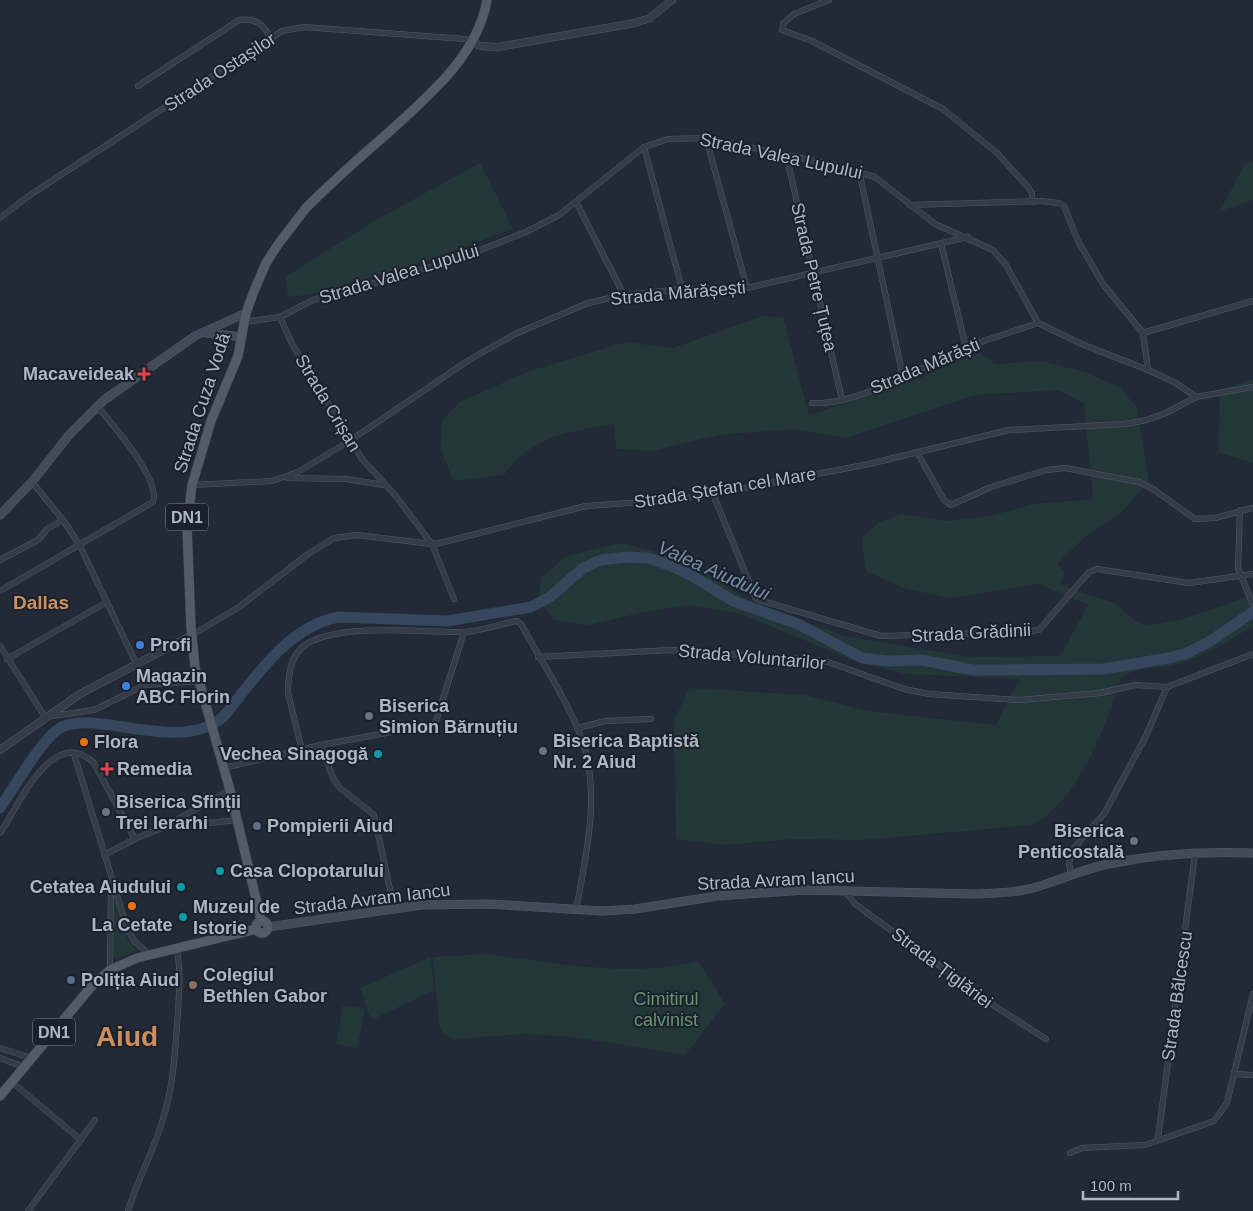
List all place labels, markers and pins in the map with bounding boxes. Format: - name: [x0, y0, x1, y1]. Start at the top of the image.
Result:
- place label: Macaveideak: [23, 364, 135, 384]
- marker: Macaveideak: [138, 368, 150, 380]
- place label: Profi: [150, 635, 191, 655]
- marker: Profi: [134, 639, 146, 651]
- place label: Magazin ABC Florin: [136, 666, 230, 707]
- marker: Magazin ABC Florin: [120, 680, 132, 692]
- place label: Biserica Simion Bărnuțiu: [379, 696, 518, 737]
- marker: Biserica Simion Bărnuțiu: [363, 710, 375, 722]
- place label: Biserica Baptistă Nr. 2 Aiud: [553, 731, 700, 772]
- place label: Flora: [94, 732, 139, 752]
- marker: Flora: [78, 736, 90, 748]
- place label: Vechea Sinagogă: [220, 744, 369, 764]
- marker: Biserica Baptistă Nr. 2 Aiud: [537, 745, 549, 757]
- marker: Vechea Sinagogă: [372, 748, 384, 760]
- place label: Remedia: [117, 759, 193, 779]
- marker: Remedia: [101, 763, 113, 775]
- place label: Biserica Sfinții Trei Ierarhi: [116, 792, 241, 833]
- marker: Biserica Sfinții Trei Ierarhi: [100, 806, 112, 818]
- place label: Pompierii Aiud: [267, 816, 393, 836]
- marker: Pompierii Aiud: [251, 820, 263, 832]
- place label: Biserica Penticostală: [1018, 821, 1125, 862]
- marker: Biserica Penticostală: [1128, 835, 1140, 847]
- place label: Casa Clopotarului: [230, 861, 384, 881]
- marker: Casa Clopotarului: [214, 865, 226, 877]
- place label: Cetatea Aiudului: [30, 877, 171, 897]
- marker: Cetatea Aiudului: [175, 881, 187, 893]
- place label: Muzeul de Istorie: [193, 897, 280, 938]
- marker: La Cetate: [126, 900, 138, 912]
- marker: Muzeul de Istorie: [177, 911, 189, 923]
- place label: La Cetate: [91, 915, 173, 935]
- place label: Colegiul Bethlen Gabor: [203, 965, 327, 1006]
- place label: Poliția Aiud: [81, 970, 179, 990]
- marker: Poliția Aiud: [65, 974, 77, 986]
- marker: Colegiul Bethlen Gabor: [187, 979, 199, 991]

